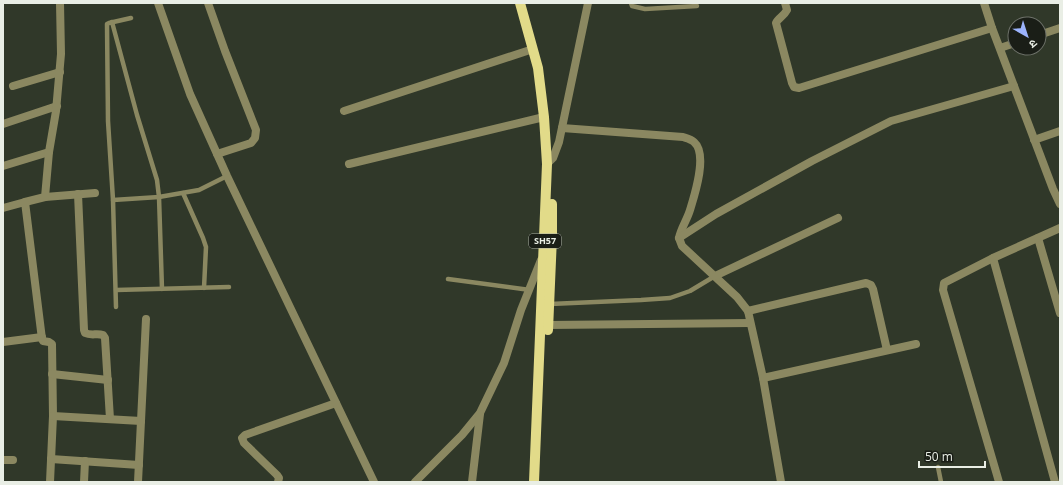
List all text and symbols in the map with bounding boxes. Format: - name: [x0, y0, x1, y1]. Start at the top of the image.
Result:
- north arrow: [1007, 16, 1047, 56]
- text: उ: [1026, 36, 1041, 52]
- road number: SH57: [529, 234, 561, 248]
- scale bar: [919, 443, 985, 469]
- text: 50 m: [925, 448, 953, 465]

